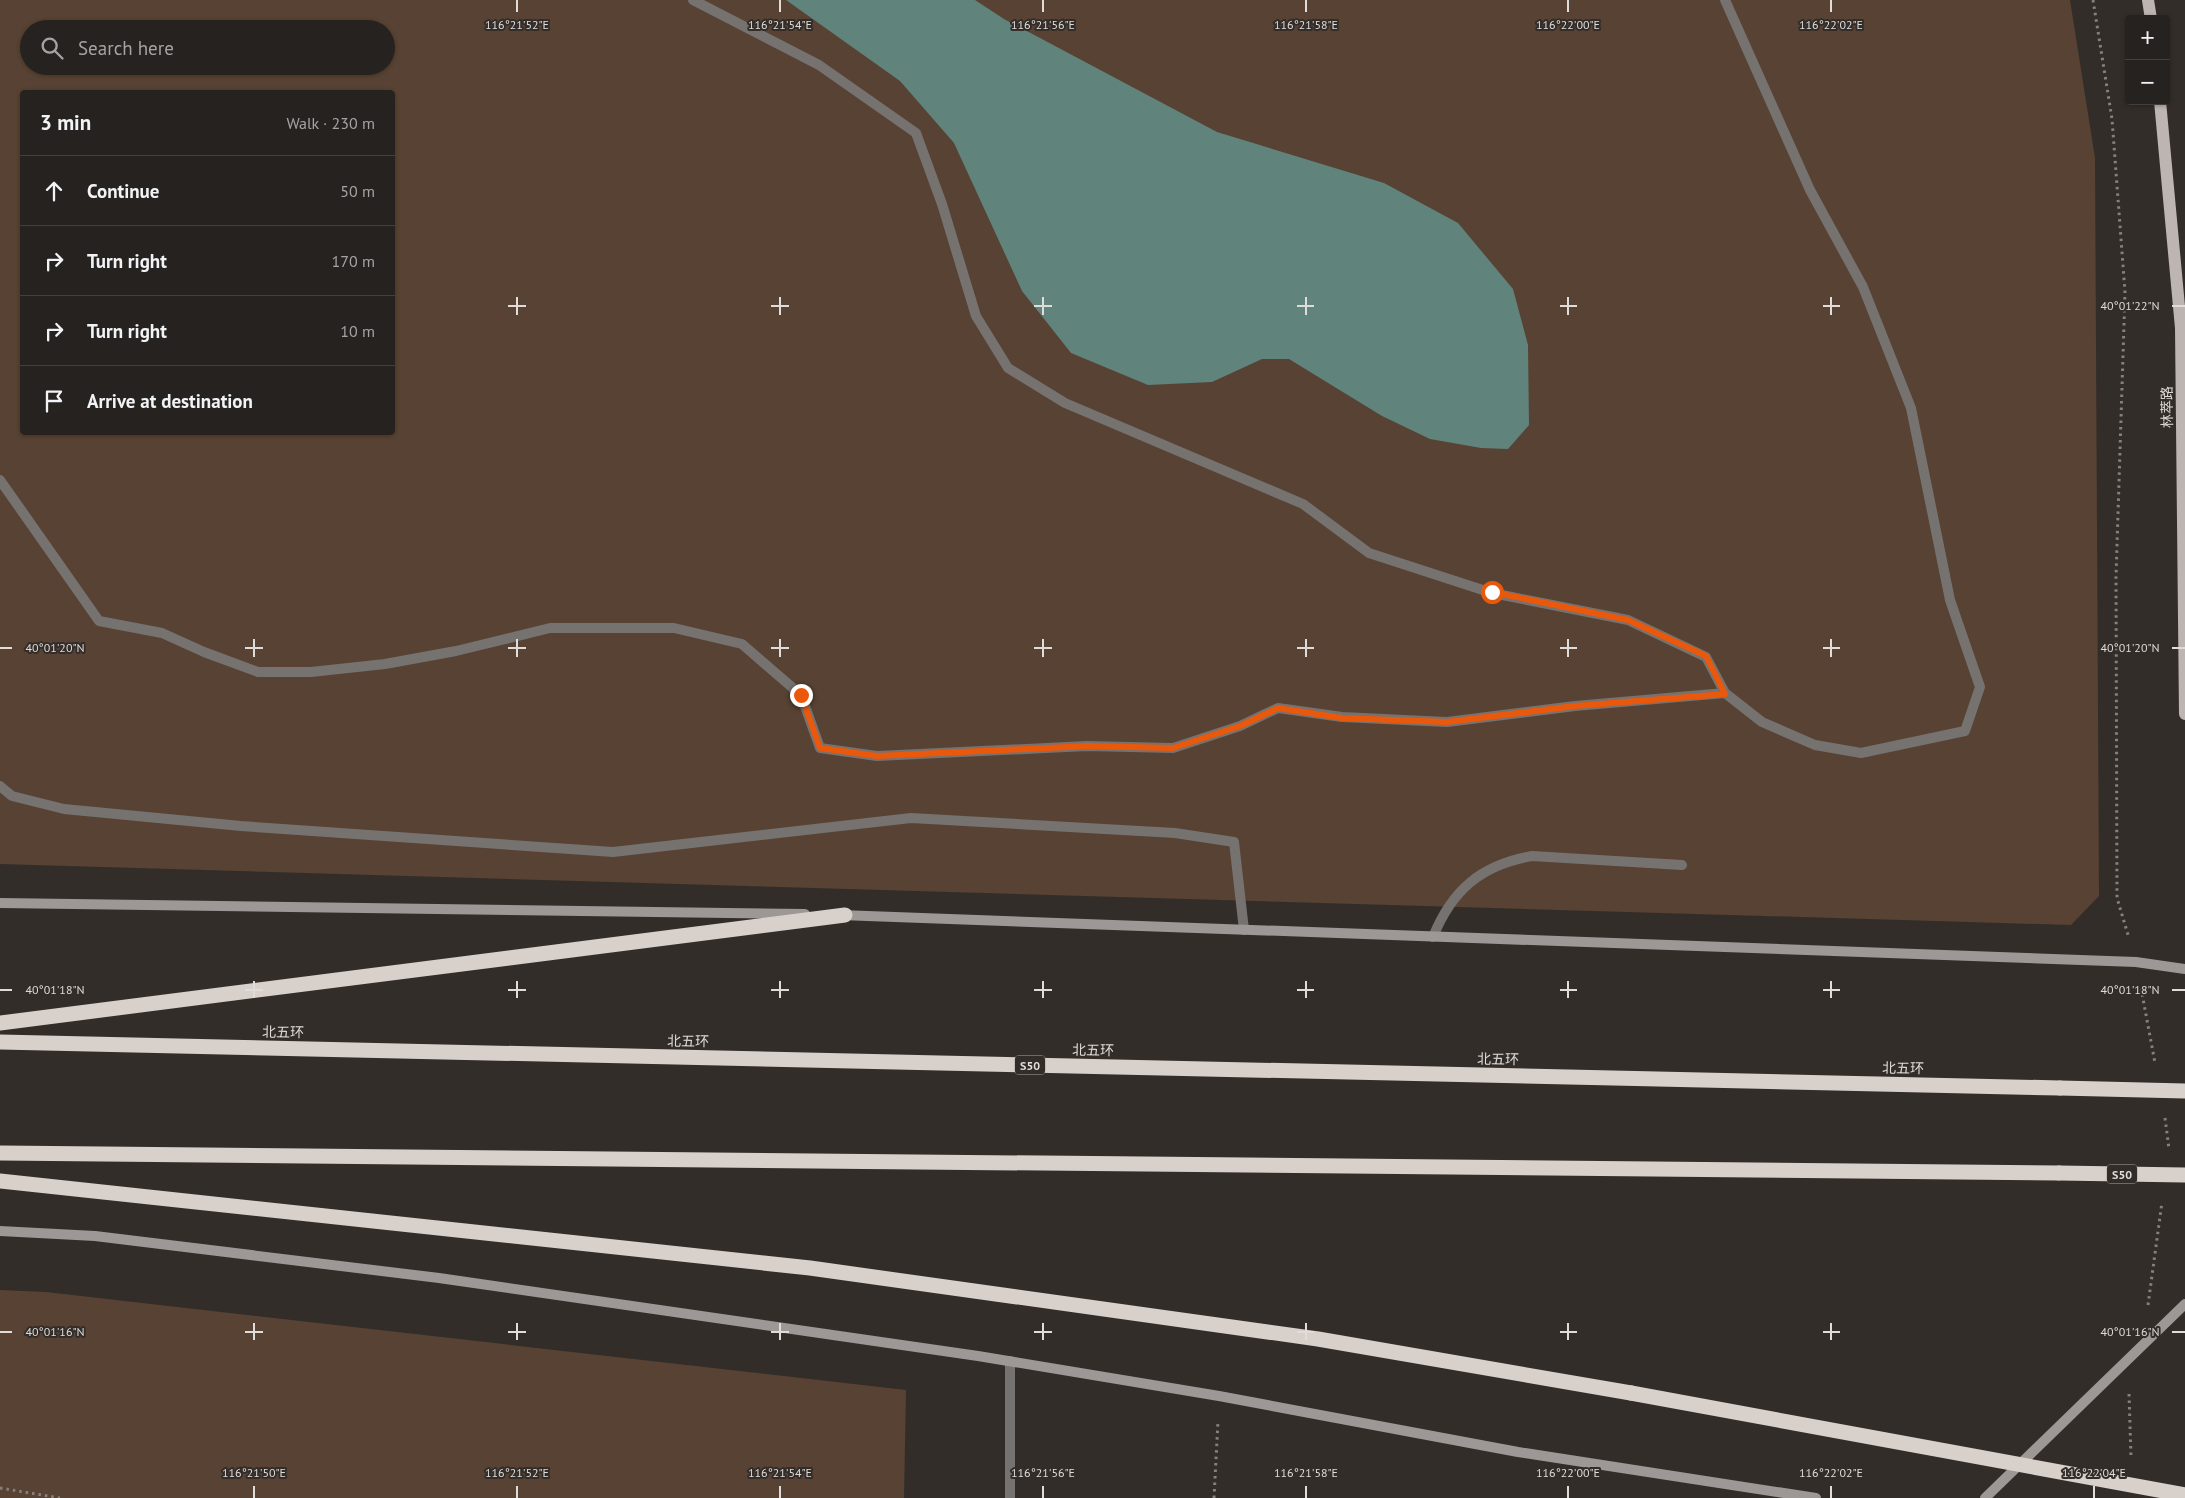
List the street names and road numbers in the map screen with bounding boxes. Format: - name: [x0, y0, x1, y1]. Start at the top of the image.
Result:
- street label: 林萃路: [2158, 386, 2176, 428]
- street label: 北五环: [262, 1023, 304, 1041]
- street label: 北五环: [667, 1032, 709, 1050]
- street label: 北五环: [1072, 1041, 1114, 1059]
- street label: 北五环: [1477, 1050, 1519, 1068]
- road number: S50: [1015, 1056, 1045, 1074]
- street label: 北五环: [1882, 1059, 1924, 1077]
- road number: S50: [2107, 1164, 2137, 1184]

